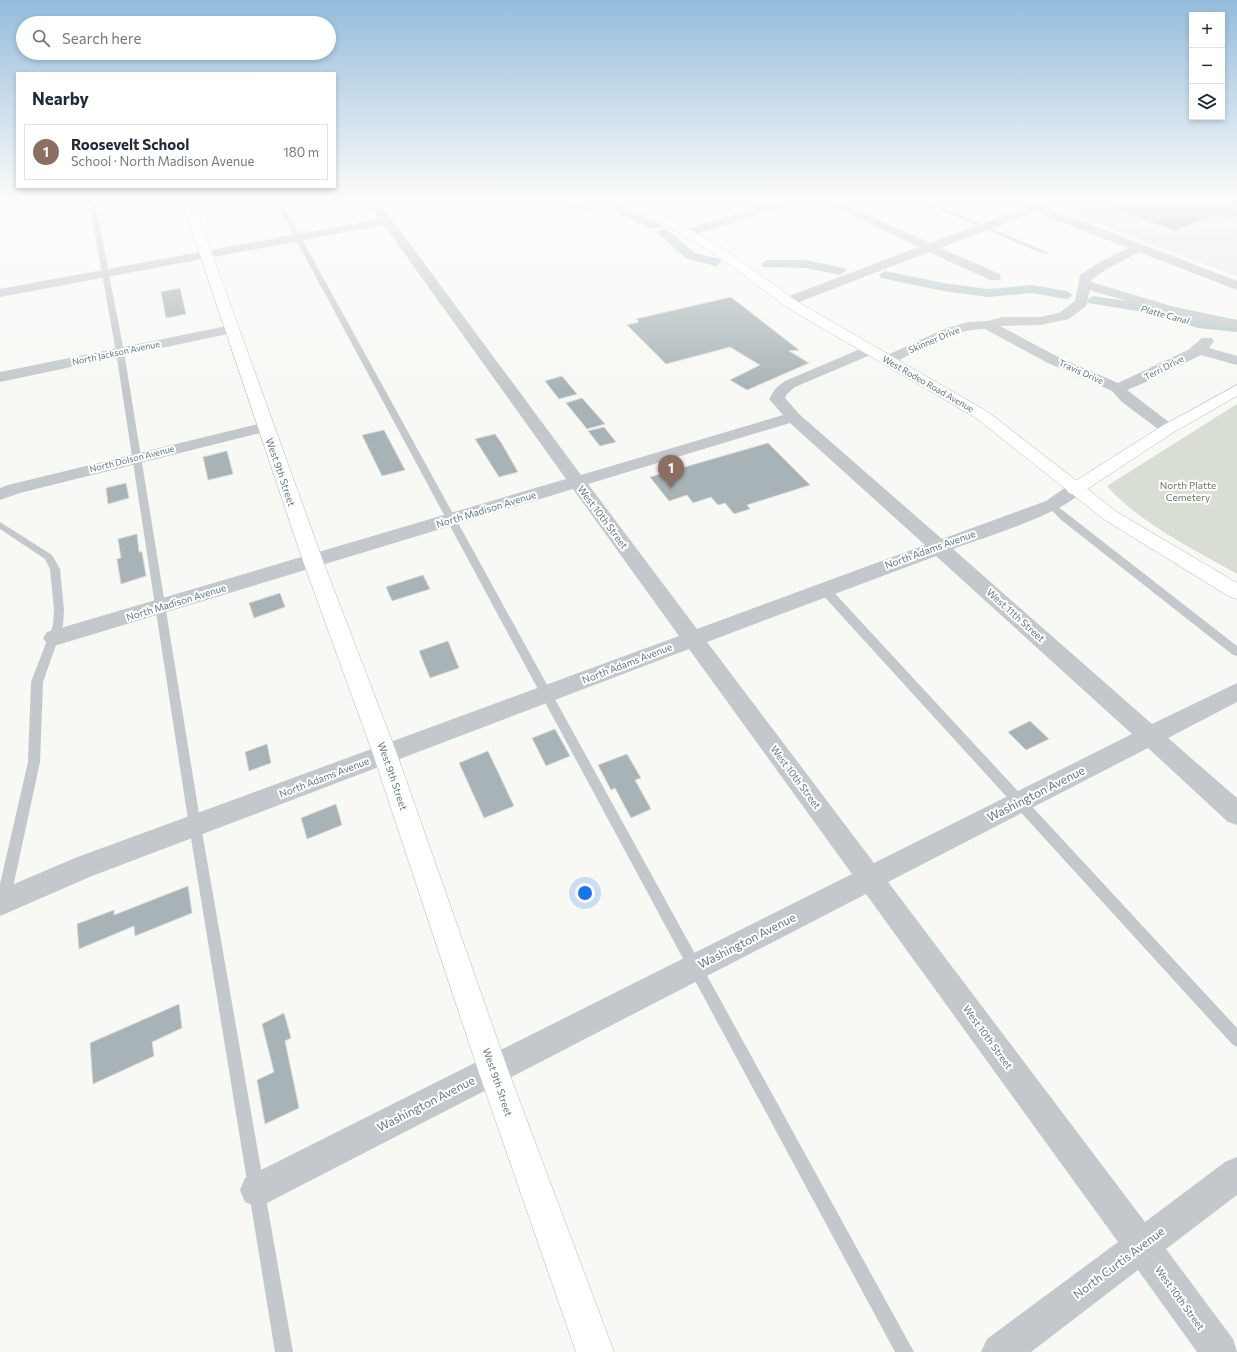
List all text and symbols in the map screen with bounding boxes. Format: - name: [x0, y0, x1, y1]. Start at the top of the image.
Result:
- map controls: [1189, 12, 1225, 120]
- button: +: [1189, 12, 1225, 48]
- search box: [16, 16, 336, 60]
- icon: search: [30, 27, 52, 49]
- text: Search here: [62, 29, 141, 47]
- button: −: [1189, 48, 1225, 84]
- button: layers: [1189, 84, 1225, 120]
- text: Nearby: [32, 88, 89, 109]
- text: Roosevelt School: [71, 135, 189, 153]
- text: 1: [43, 144, 49, 160]
- text: 180 m: [283, 144, 319, 160]
- text: School · North Madison Avenue: [71, 153, 254, 169]
- water label: Platte Canal: [1140, 303, 1191, 326]
- street label: Skinner Drive: [907, 324, 961, 355]
- street label: North Jackson Avenue: [71, 338, 161, 367]
- street label: West Rodeo Road Avenue: [881, 353, 976, 414]
- street label: Terri Drive: [1142, 353, 1186, 382]
- street label: Travis Drive: [1057, 357, 1105, 386]
- street label: West 9th Street: [264, 436, 298, 508]
- street label: North Dolson Avenue: [88, 443, 176, 474]
- pin: 1: [658, 455, 684, 488]
- park label: North Platte Cemetery: [1160, 479, 1216, 503]
- street label: West 10th Street: [575, 483, 631, 551]
- street label: North Madison Avenue: [435, 488, 537, 530]
- street label: North Adams Avenue: [883, 527, 977, 571]
- street label: North Madison Avenue: [125, 581, 227, 623]
- street label: West 11th Street: [985, 586, 1047, 644]
- street label: North Adams Avenue: [580, 640, 674, 686]
- street label: West 9th Street: [376, 740, 410, 812]
- street label: West 10th Street: [768, 743, 824, 811]
- street label: North Adams Avenue: [277, 754, 371, 800]
- street label: Washington Avenue: [984, 762, 1087, 824]
- your location: [575, 883, 595, 903]
- street label: Washington Avenue: [695, 909, 798, 971]
- street label: West 10th Street: [961, 1003, 1015, 1071]
- street label: West 9th Street: [481, 1046, 515, 1118]
- street label: Washington Avenue: [374, 1072, 477, 1134]
- street label: North Curtis Avenue: [1070, 1223, 1167, 1301]
- street label: West 10th Street: [1153, 1264, 1207, 1332]

